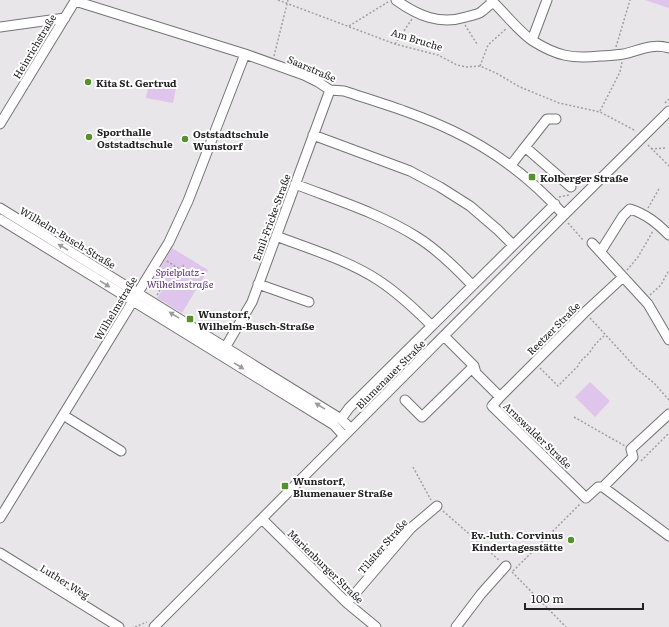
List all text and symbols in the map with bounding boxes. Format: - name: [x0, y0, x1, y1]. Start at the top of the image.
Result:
- street label: Heinrichstraße: [9, 11, 59, 81]
- street label: Am Bruche: [389, 24, 445, 54]
- street label: Saarstraße: [285, 51, 339, 85]
- place label: Kita St. Gertrud: [96, 75, 177, 90]
- marker: Kita St. Gertrud: [83, 77, 93, 87]
- place label: Sporthalle Oststadtschule: [97, 124, 173, 151]
- place label: Oststadtschule Wunstorf: [193, 126, 269, 153]
- marker: Sporthalle Oststadtschule: [84, 132, 94, 142]
- marker: Oststadtschule Wunstorf: [180, 134, 190, 144]
- place label: Kolberger Straße: [540, 170, 629, 185]
- street label: Emil-Fricke-Straße: [248, 171, 294, 263]
- marker: Kolberger Straße: [527, 172, 537, 182]
- street label: Wilhelm-Busch-Straße: [17, 202, 119, 272]
- one-way arrow: [58, 243, 68, 251]
- park label: Spielplatz - Wilhelmstraße: [147, 264, 214, 291]
- street label: Wilhelmstraße: [90, 273, 140, 343]
- one-way arrow: [99, 280, 111, 287]
- street label: Reetzer Straße: [523, 298, 583, 358]
- place label: Wunstorf, Wilhelm-Busch-Straße: [198, 306, 315, 333]
- one-way arrow: [169, 311, 179, 319]
- marker: Wunstorf, Wilhelm-Busch-Straße: [185, 314, 195, 324]
- street label: Blumenauer Straße: [352, 336, 428, 412]
- one-way arrow: [233, 363, 245, 370]
- street label: Arnswalder Straße: [501, 398, 575, 472]
- one-way arrow: [314, 403, 326, 410]
- place label: Wunstorf, Blumenauer Straße: [293, 473, 393, 500]
- marker: Wunstorf, Blumenauer Straße: [280, 481, 290, 491]
- street label: Tilsiter Straße: [354, 515, 410, 577]
- street label: Marienburger Straße: [285, 526, 367, 606]
- place label: Ev.-luth. Corvinus Kindertagesstätte: [471, 527, 563, 554]
- marker: Ev.-luth. Corvinus Kindertagesstätte: [566, 535, 576, 545]
- street label: Luther Weg: [38, 560, 93, 602]
- scale bar: [525, 585, 643, 611]
- text: 100 m: [531, 589, 564, 607]

